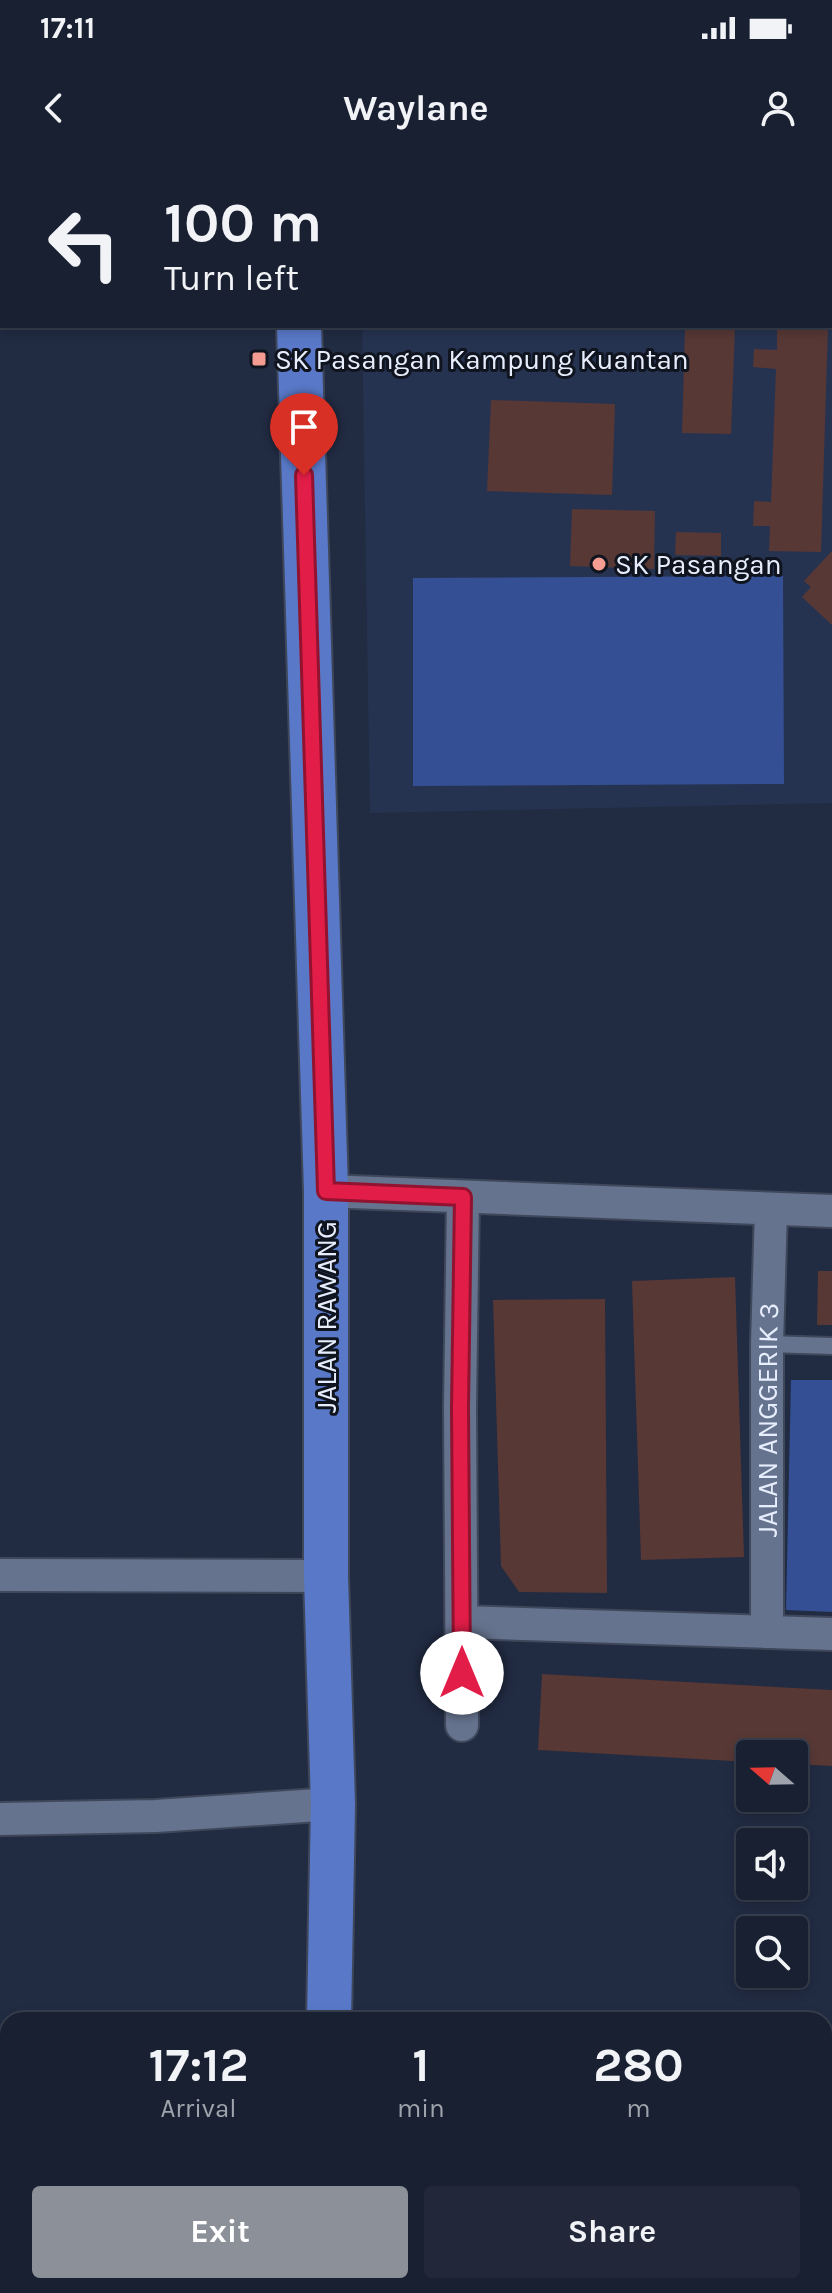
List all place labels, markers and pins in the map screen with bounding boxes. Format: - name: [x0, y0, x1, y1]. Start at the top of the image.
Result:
- place label: SK Pasangan Kampung Kuantan: [275, 343, 689, 376]
- marker: SK Pasangan Kampung Kuantan: [250, 350, 268, 368]
- pin: [270, 393, 338, 475]
- place label: SK Pasangan: [615, 548, 782, 581]
- marker: SK Pasangan: [590, 555, 608, 573]

